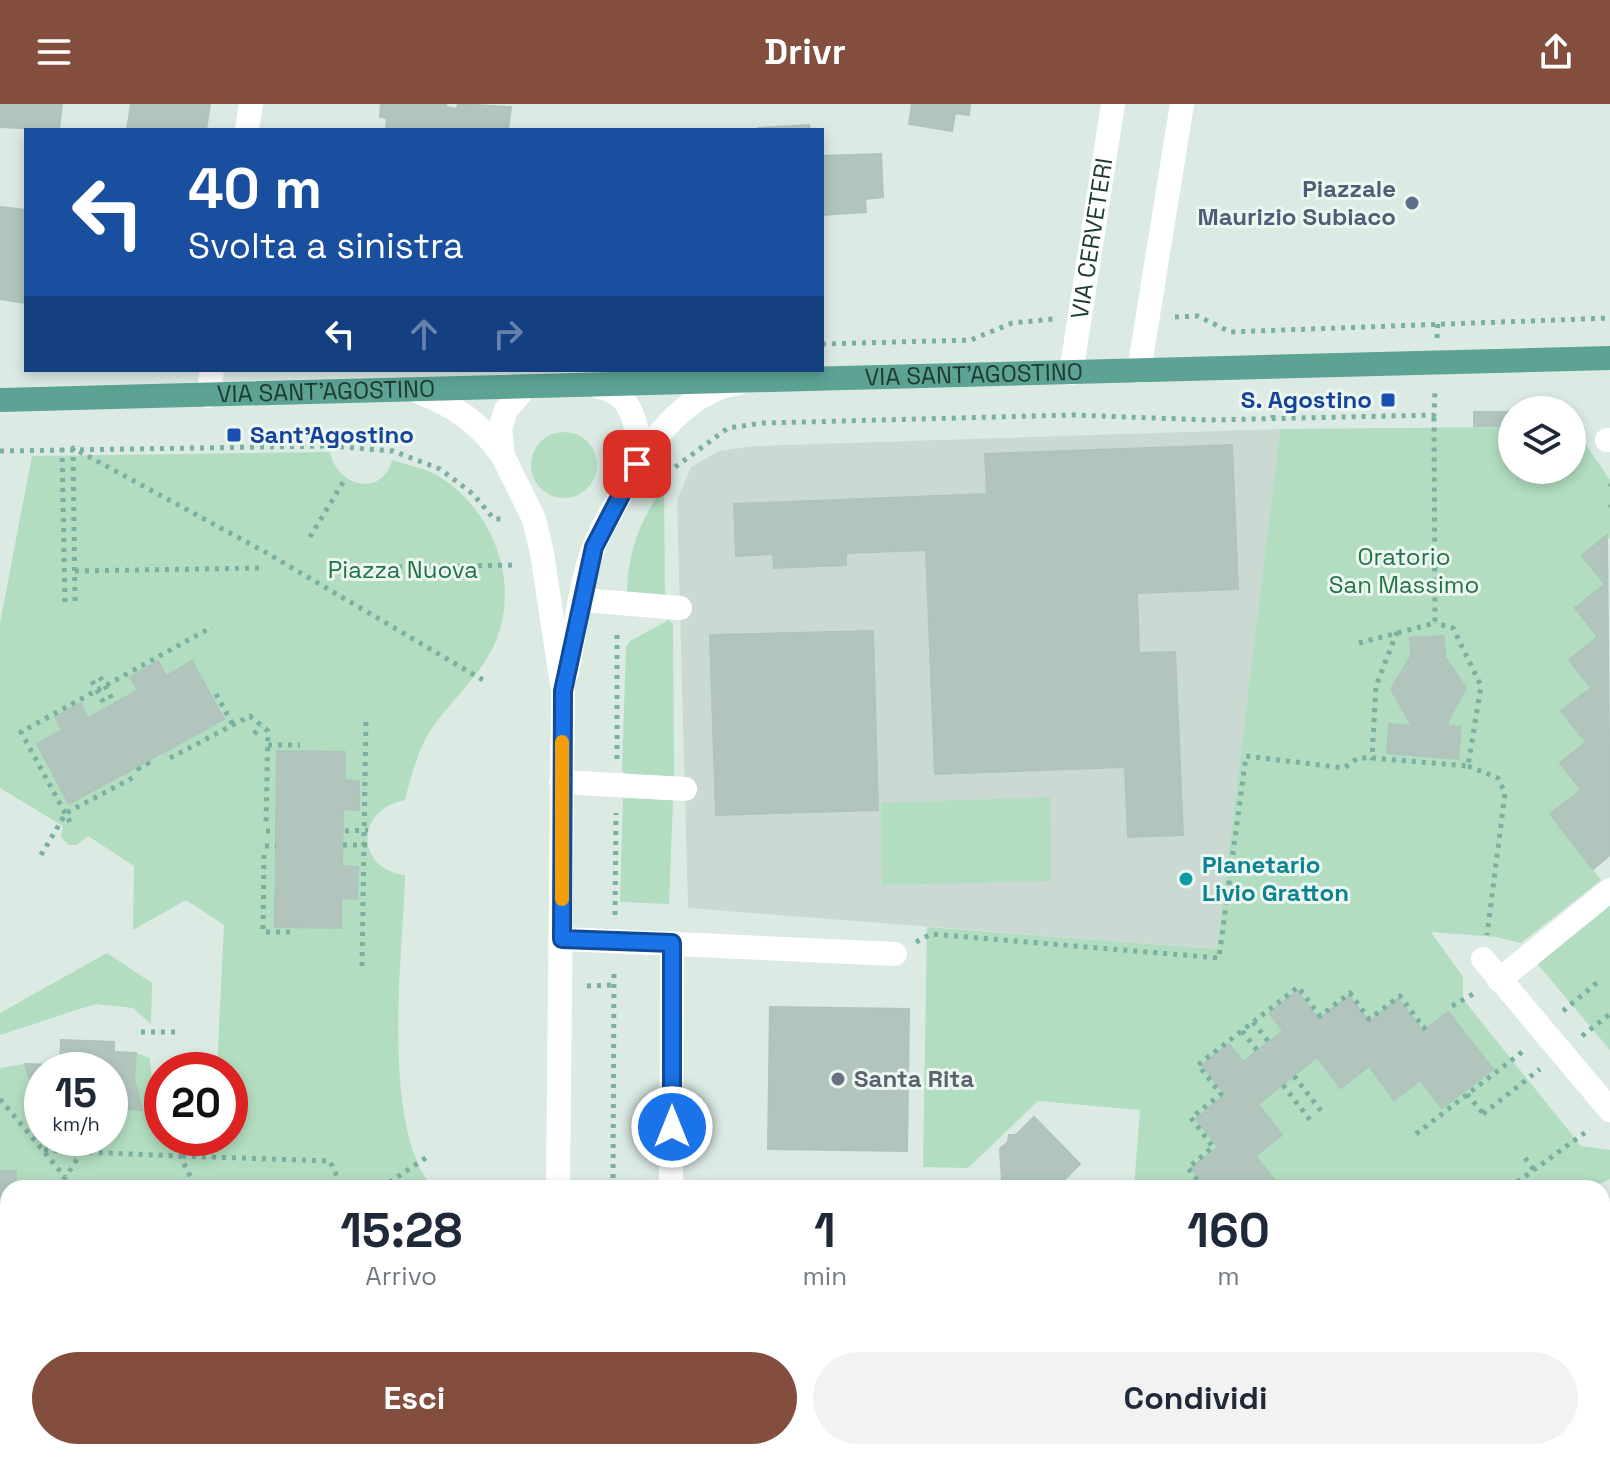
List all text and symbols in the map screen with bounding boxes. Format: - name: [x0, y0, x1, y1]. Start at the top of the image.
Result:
- text: Drivr: [764, 29, 846, 75]
- icon: menu: [32, 30, 76, 74]
- icon: share: [1534, 30, 1578, 74]
- text: 40 m: [188, 153, 322, 224]
- street label: VIA CERVETERI: [1064, 156, 1119, 321]
- icon: left: [56, 160, 160, 264]
- place label: Piazzale Maurizio Subiaco: [1198, 173, 1396, 232]
- marker: Piazzale Maurizio Subiaco: [1403, 194, 1421, 212]
- text: Svolta a sinistra: [188, 223, 464, 269]
- icon: left: [318, 312, 362, 356]
- icon: ahead: [402, 312, 446, 356]
- icon: right: [486, 312, 530, 356]
- street label: VIA SANT'AGOSTINO: [864, 356, 1083, 392]
- street label: VIA SANT'AGOSTINO: [216, 373, 435, 409]
- place label: S. Agostino: [1241, 384, 1372, 415]
- marker: S. Agostino: [1379, 391, 1397, 409]
- map controls: [1498, 396, 1586, 484]
- button: layers: [1498, 396, 1586, 484]
- place label: Sant'Agostino: [250, 419, 414, 450]
- marker: Sant'Agostino: [225, 426, 243, 444]
- pin: [603, 430, 671, 498]
- icon: arrive: [615, 442, 659, 486]
- park label: Oratorio San Massimo: [1329, 541, 1479, 600]
- park label: Piazza Nuova: [328, 554, 478, 585]
- place label: Planetario Livio Gratton: [1202, 849, 1349, 908]
- marker: Planetario Livio Gratton: [1177, 870, 1195, 888]
- speed limit sign: 20: [144, 1052, 248, 1156]
- place label: Santa Rita: [854, 1063, 974, 1094]
- text: 15: [55, 1068, 97, 1119]
- marker: Santa Rita: [829, 1070, 847, 1088]
- position arrow: [630, 1085, 714, 1169]
- text: km/h: [52, 1111, 100, 1137]
- text: 15:28: [340, 1200, 462, 1261]
- text: 1: [814, 1200, 836, 1261]
- text: 160: [1187, 1200, 1270, 1261]
- text: Arrivo: [365, 1259, 437, 1293]
- text: min: [802, 1259, 847, 1293]
- text: m: [1217, 1259, 1240, 1293]
- button: Esci: [32, 1352, 797, 1444]
- button: Condividi: [813, 1352, 1578, 1444]

